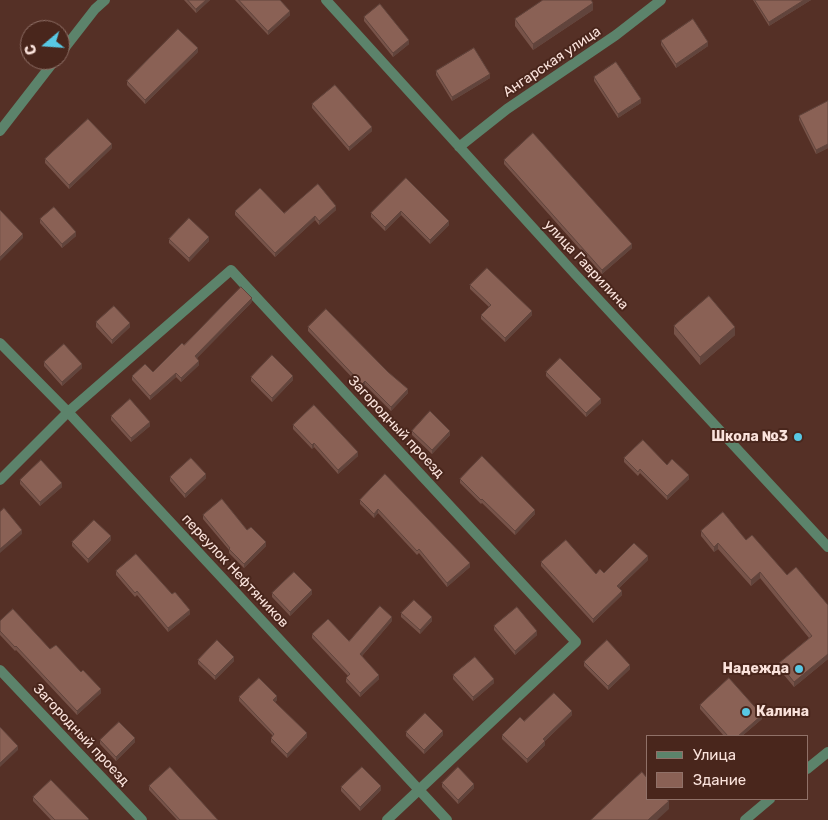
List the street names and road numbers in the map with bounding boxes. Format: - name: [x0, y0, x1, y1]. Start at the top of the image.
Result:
- street label: Ангарская улица: [500, 23, 604, 101]
- street label: улица Гаврилина: [540, 217, 632, 313]
- street label: Загородный проезд: [344, 372, 448, 482]
- street label: переулок Нефтяников: [178, 511, 292, 631]
- street label: Загородный проезд: [29, 680, 133, 790]

